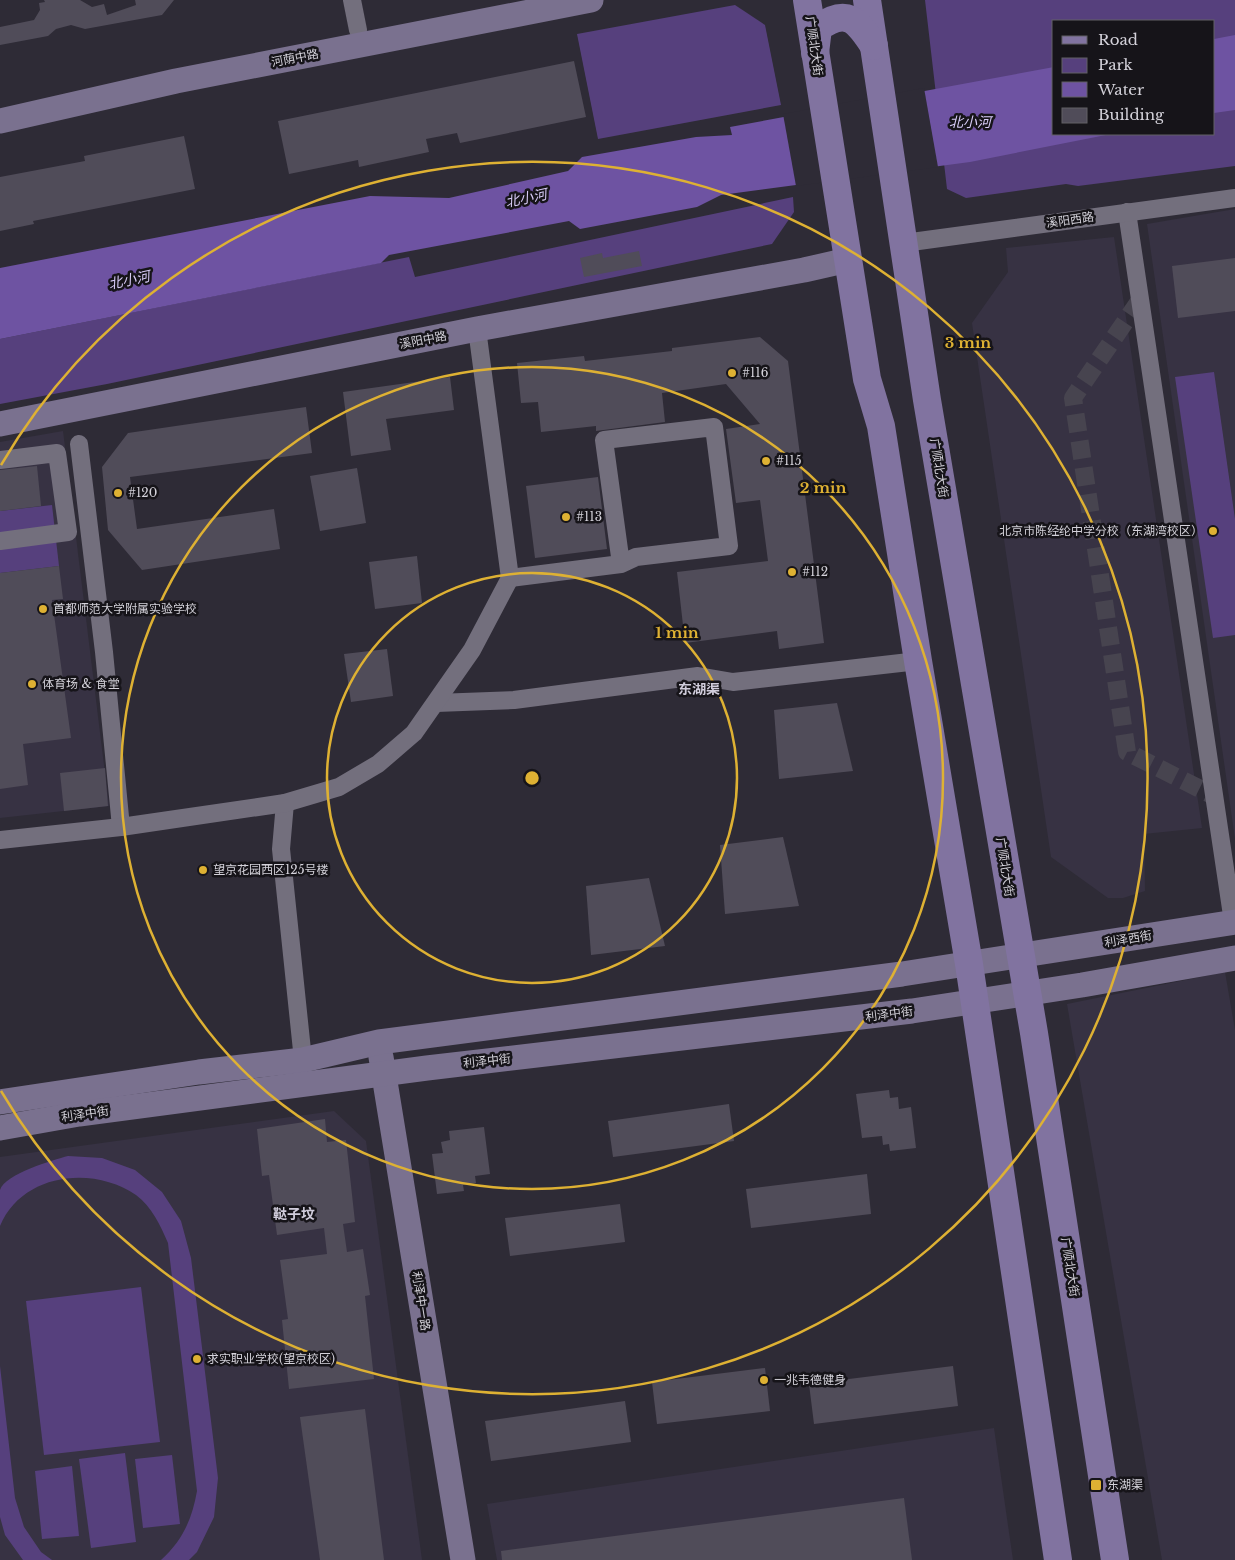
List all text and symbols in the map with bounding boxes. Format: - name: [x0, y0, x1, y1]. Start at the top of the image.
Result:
- street label: 广顺北大街: [803, 15, 826, 77]
- legend: [1052, 20, 1215, 135]
- text: Road: [1098, 30, 1138, 49]
- street label: 河荫中路: [270, 46, 320, 69]
- text: Park: [1098, 55, 1134, 74]
- text: Water: [1097, 80, 1145, 99]
- text: Building: [1098, 105, 1165, 124]
- water label: 北小河: [949, 113, 994, 131]
- water label: 北小河: [504, 184, 551, 211]
- street label: 溪阳西路: [1045, 209, 1095, 230]
- water label: 北小河: [107, 266, 154, 293]
- street label: 溪阳中路: [398, 328, 448, 351]
- text: 3 min: [945, 333, 991, 352]
- place label: #116: [742, 365, 769, 380]
- marker: #116: [726, 367, 738, 379]
- street label: 广顺北大街: [927, 437, 952, 499]
- place label: #115: [776, 453, 802, 468]
- marker: #115: [760, 455, 772, 467]
- text: 2 min: [800, 478, 846, 497]
- place label: #120: [128, 485, 157, 500]
- marker: #120: [112, 487, 124, 499]
- place label: #113: [576, 509, 602, 524]
- marker: #113: [560, 511, 572, 523]
- place label: 北京市陈经纶中学分校（东湖湾校区）: [999, 523, 1203, 538]
- marker: 北京市陈经纶中学分校（东湖湾校区）: [1207, 525, 1219, 537]
- place label: #112: [802, 564, 828, 579]
- marker: #112: [786, 566, 798, 578]
- place label: 首都师范大学附属实验学校: [53, 601, 197, 616]
- marker: 首都师范大学附属实验学校: [37, 603, 49, 615]
- text: 1 min: [655, 623, 699, 642]
- place label: 体育场 & 食堂: [42, 676, 119, 691]
- marker: 体育场 & 食堂: [26, 678, 38, 690]
- district label: 东湖渠: [678, 680, 720, 698]
- centre of rings: [523, 769, 541, 787]
- street label: 广顺北大街: [993, 836, 1018, 898]
- place label: 望京花园西区125号楼: [213, 862, 329, 877]
- marker: 望京花园西区125号楼: [197, 864, 209, 876]
- street label: 利泽西街: [1103, 927, 1153, 950]
- street label: 利泽中街: [864, 1003, 914, 1024]
- street label: 利泽中街: [462, 1051, 512, 1070]
- street label: 利泽中街: [60, 1103, 110, 1124]
- district label: 鞑子坟: [273, 1205, 315, 1223]
- street label: 广顺北大街: [1058, 1236, 1083, 1298]
- street label: 利泽中一路: [409, 1270, 434, 1332]
- place label: 求实职业学校(望京校区): [207, 1351, 335, 1366]
- marker: 求实职业学校(望京校区): [191, 1353, 203, 1365]
- place label: 一兆韦德健身: [774, 1372, 846, 1387]
- marker: 一兆韦德健身: [758, 1374, 770, 1386]
- place label: 东湖渠: [1107, 1477, 1143, 1492]
- marker: 东湖渠: [1089, 1478, 1103, 1492]

